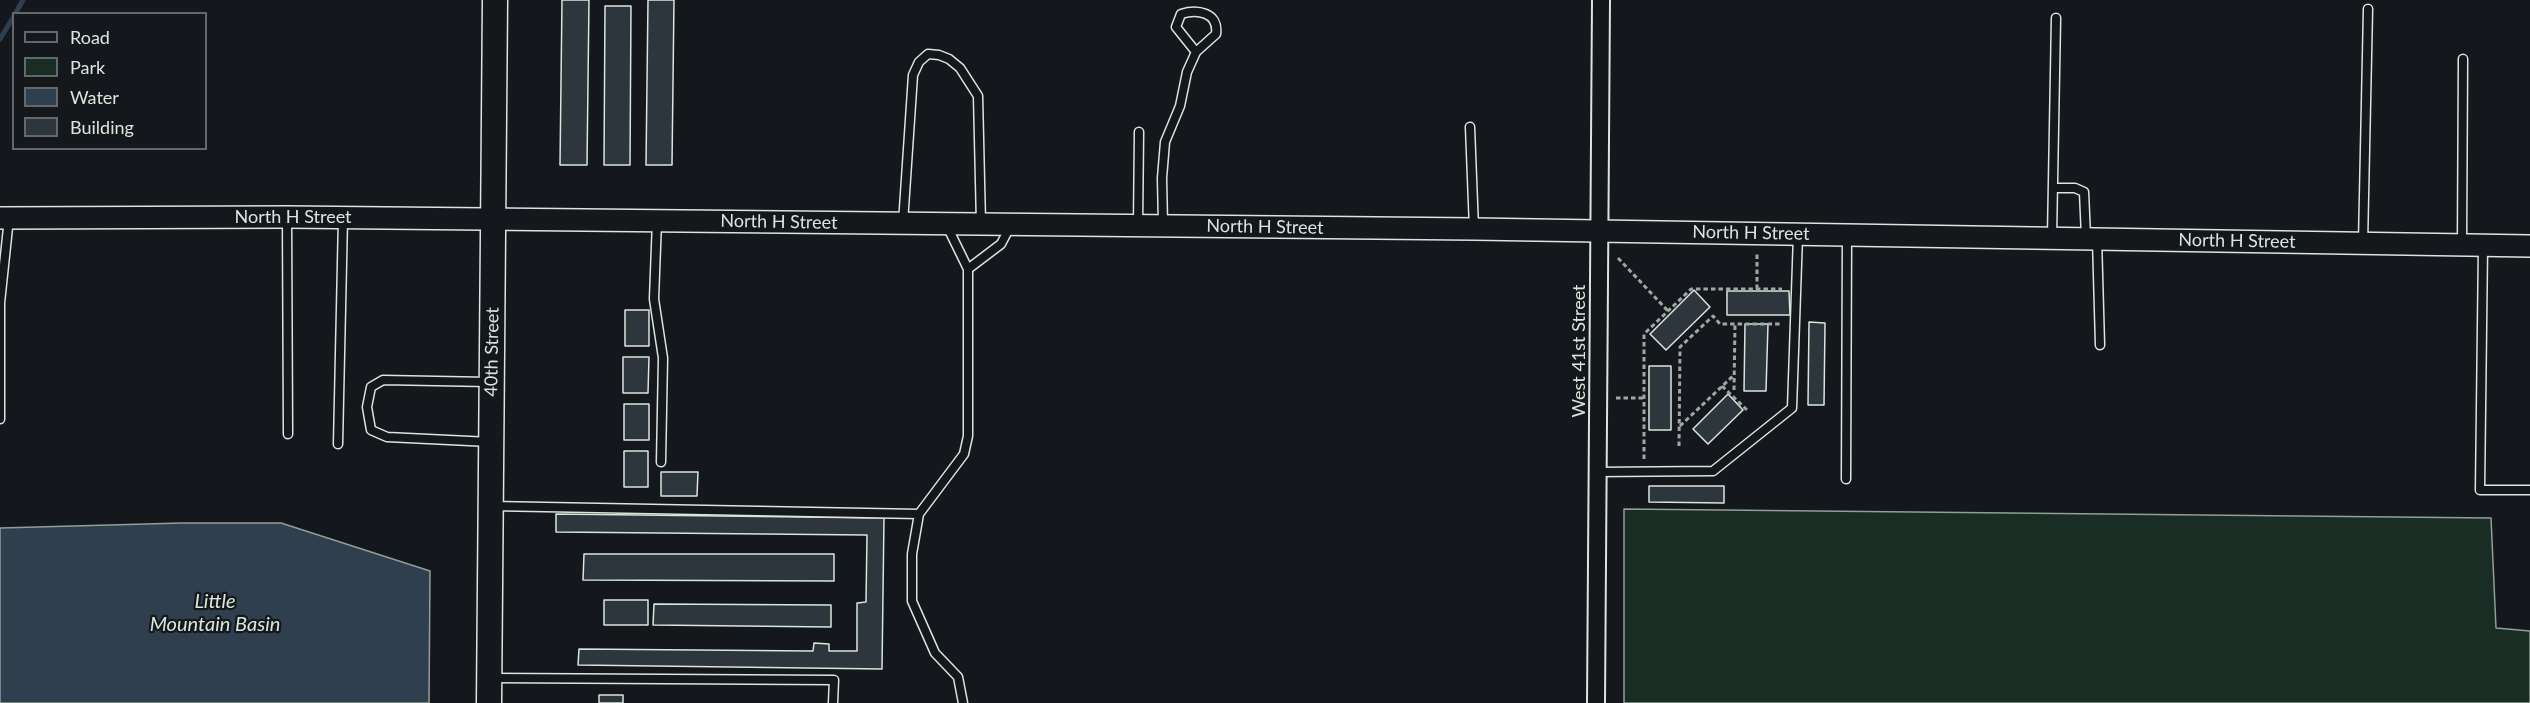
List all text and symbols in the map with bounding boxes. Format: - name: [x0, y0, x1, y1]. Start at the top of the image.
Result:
- legend: [12, 12, 207, 150]
- text: Road: [70, 26, 110, 48]
- text: Park: [70, 56, 105, 78]
- text: Water: [70, 86, 119, 108]
- text: Building: [70, 116, 134, 138]
- street label: North H Street: [234, 206, 352, 228]
- street label: North H Street: [720, 210, 838, 234]
- street label: North H Street: [1206, 215, 1324, 239]
- street label: North H Street: [1692, 221, 1810, 245]
- street label: North H Street: [2178, 229, 2296, 253]
- street label: West 41st Street: [1568, 284, 1590, 418]
- street label: 40th Street: [480, 307, 504, 397]
- water label: Little Mountain Basin: [150, 590, 280, 637]

